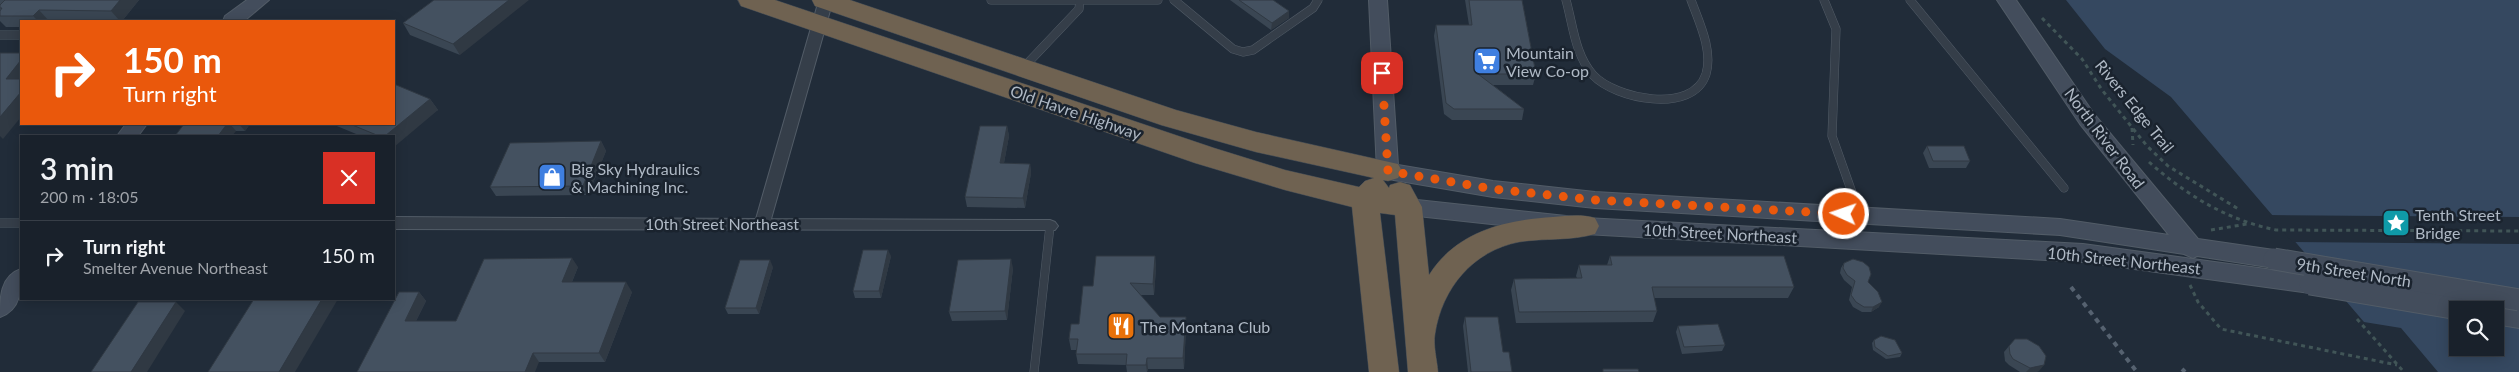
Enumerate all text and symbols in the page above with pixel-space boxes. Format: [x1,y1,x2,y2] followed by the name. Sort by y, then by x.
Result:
[123,38,222,80] text: 150 m
[40,40,105,105] icon: right
[1506,43,1589,80] place label: Mountain View Co-op
[1472,46,1502,76] supermarket icon: Mountain View Co-op
[1361,52,1403,94] pin
[2092,56,2178,156] street label: Rivers Edge Trail
[1368,59,1396,87] icon: arrive
[123,80,217,107] text: Turn right
[1008,81,1145,144] street label: Old Havre Highway
[2061,84,2149,192] street label: North River Road
[40,150,114,186] text: 3 min
[323,152,375,204] button: close
[571,159,700,196] place label: Big Sky Hydraulics & Machining Inc.
[537,162,567,192] shop icon: Big Sky Hydraulics & Machining Inc.
[40,187,139,206] text: 200 m · 18:05
[1817,187,1869,239] position arrow
[2415,205,2501,242] place label: Tenth Street Bridge
[2381,208,2411,238] place icon: Tenth Street Bridge
[645,214,799,233] street label: 10th Street Northeast
[1643,219,1798,247] street label: 10th Street Northeast
[83,235,165,258] text: Turn right
[40,242,68,270] icon: right
[2046,242,2202,278] street label: 10th Street Northeast
[321,244,375,267] text: 150 m
[2295,254,2413,290] street label: 9th Street North
[83,258,268,277] text: Smelter Avenue Northeast
[2449,301,2504,356] map controls
[2449,301,2504,356] button: search
[1106,311,1136,341] restaurant icon: The Montana Club
[1140,317,1270,336] place label: The Montana Club

